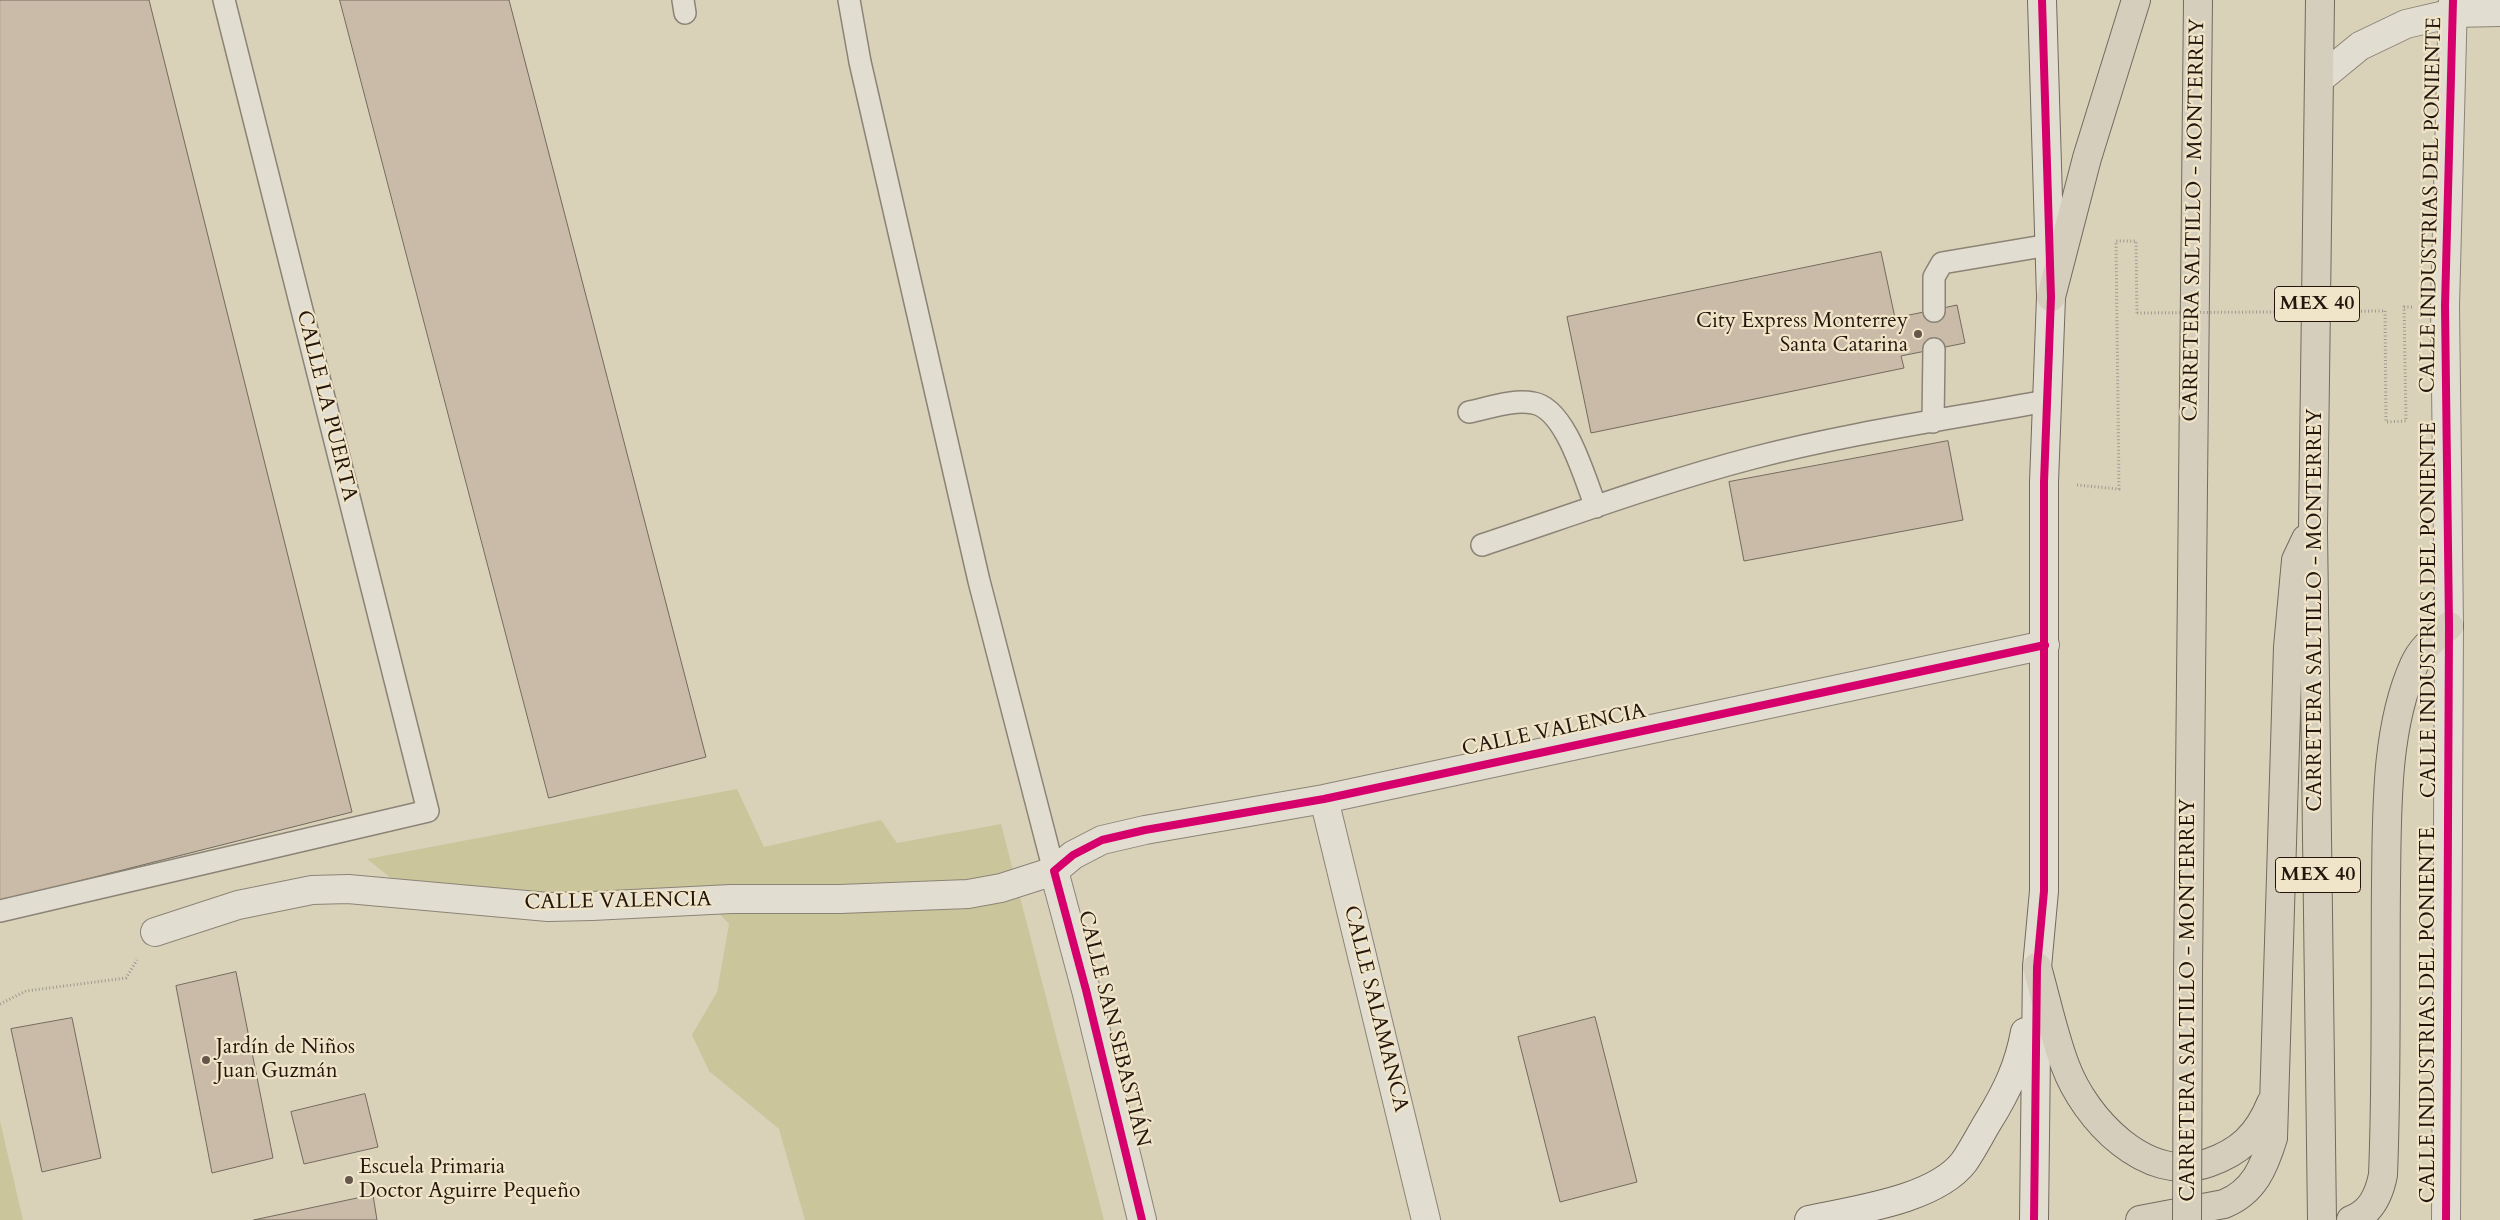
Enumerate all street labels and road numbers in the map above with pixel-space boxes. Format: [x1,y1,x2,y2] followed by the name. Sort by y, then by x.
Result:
[2416,17,2448,393] street label: CALLE INDUSTRIAS DEL PONIENTE
[2179,18,2211,422] street label: CARRETERA SALTILLO - MONTERREY
[2274,286,2360,322] road number: MEX 40
[290,308,362,504] street label: CALLE LA PUERTA
[2303,408,2329,812] street label: CARRETERA SALTILLO - MONTERREY
[2417,422,2443,798] street label: CALLE INDUSTRIAS DEL PONIENTE
[1460,699,1648,763] street label: CALLE VALENCIA
[2176,798,2202,1202] street label: CARRETERA SALTILLO - MONTERREY
[2416,827,2442,1203] street label: CALLE INDUSTRIAS DEL PONIENTE
[2276,858,2360,892] road number: MEX 40
[524,888,712,916] street label: CALLE VALENCIA
[1337,903,1413,1115] street label: CALLE SALAMANCA
[1071,908,1155,1150] street label: CALLE SAN SEBASTIÁN

